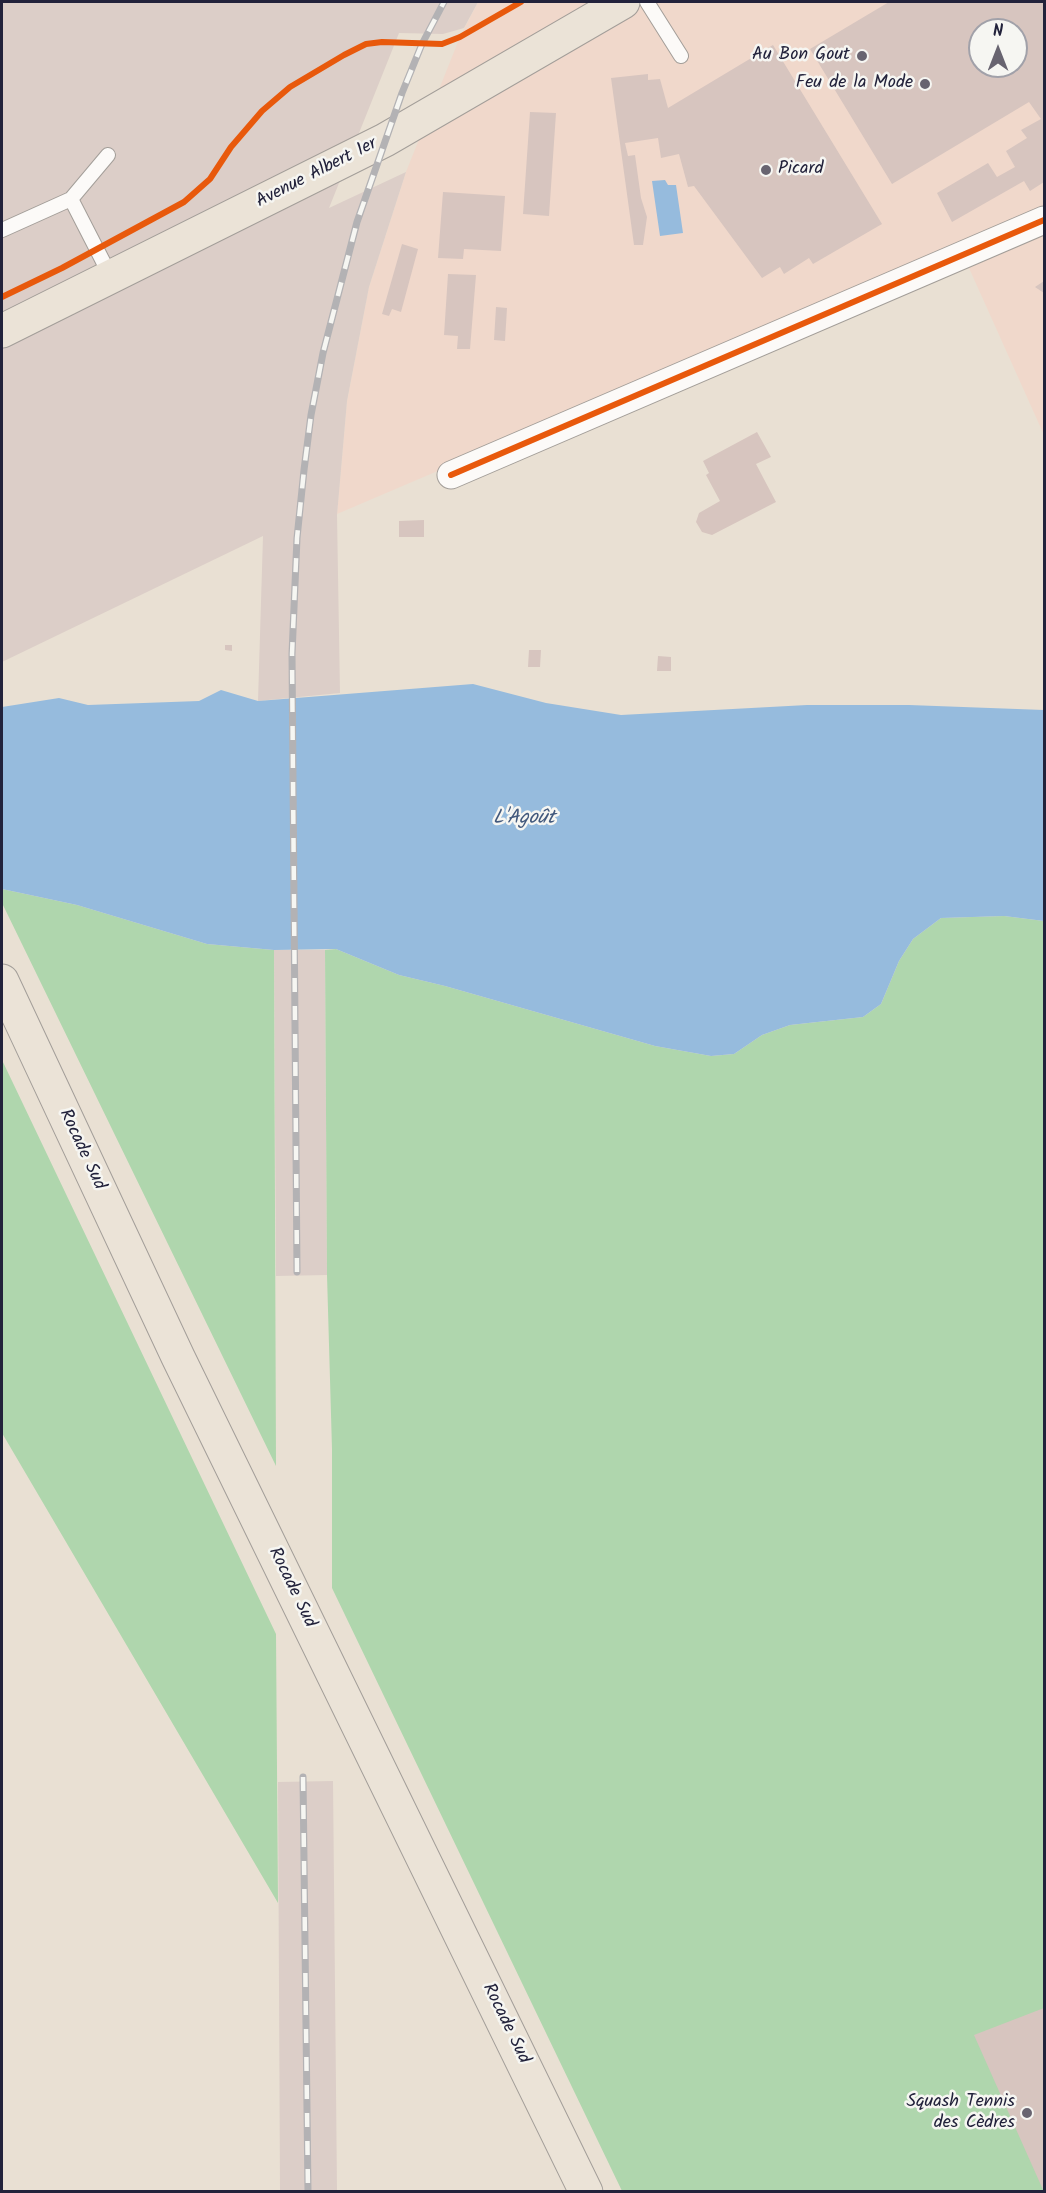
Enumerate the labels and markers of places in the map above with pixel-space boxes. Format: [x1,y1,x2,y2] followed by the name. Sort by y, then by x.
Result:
[752,45,850,67] place label: Au Bon Gout
[855,49,869,63] marker: Au Bon Gout
[796,73,913,95] place label: Feu de la Mode
[918,77,932,91] marker: Feu de la Mode
[778,159,823,181] place label: Picard
[759,163,773,177] marker: Picard
[906,2092,1015,2134] place label: Squash Tennis des Cèdres
[1020,2106,1034,2120] marker: Squash Tennis des Cèdres

